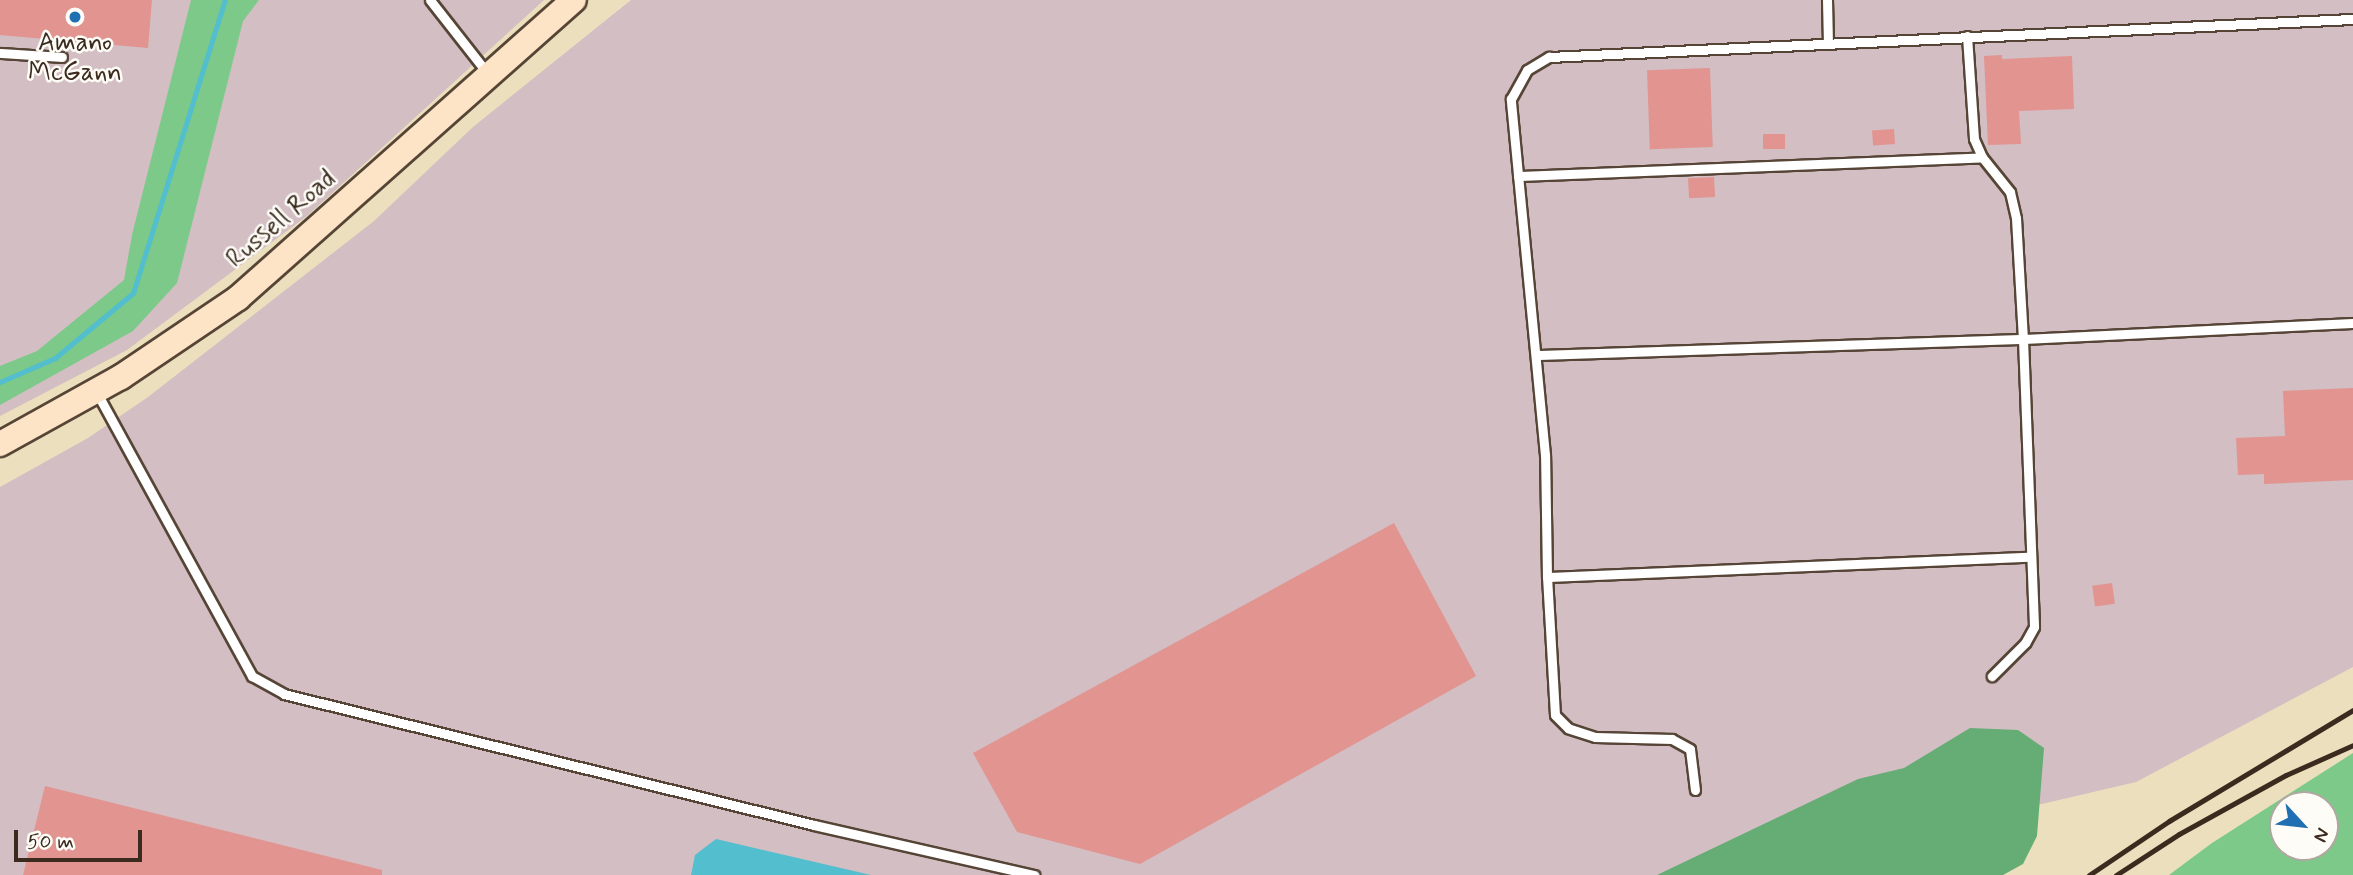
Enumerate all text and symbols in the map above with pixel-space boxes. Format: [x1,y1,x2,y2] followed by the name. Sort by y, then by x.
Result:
[67,9,83,25] marker: Amano McGann
[28,28,122,90] place label: Amano McGann
[222,165,342,275] street label: Russell Road
[2269,791,2339,861] north arrow
[18,816,145,860] scale bar
[2307,824,2335,846] text: N
[27,828,74,856] text: 50 m

